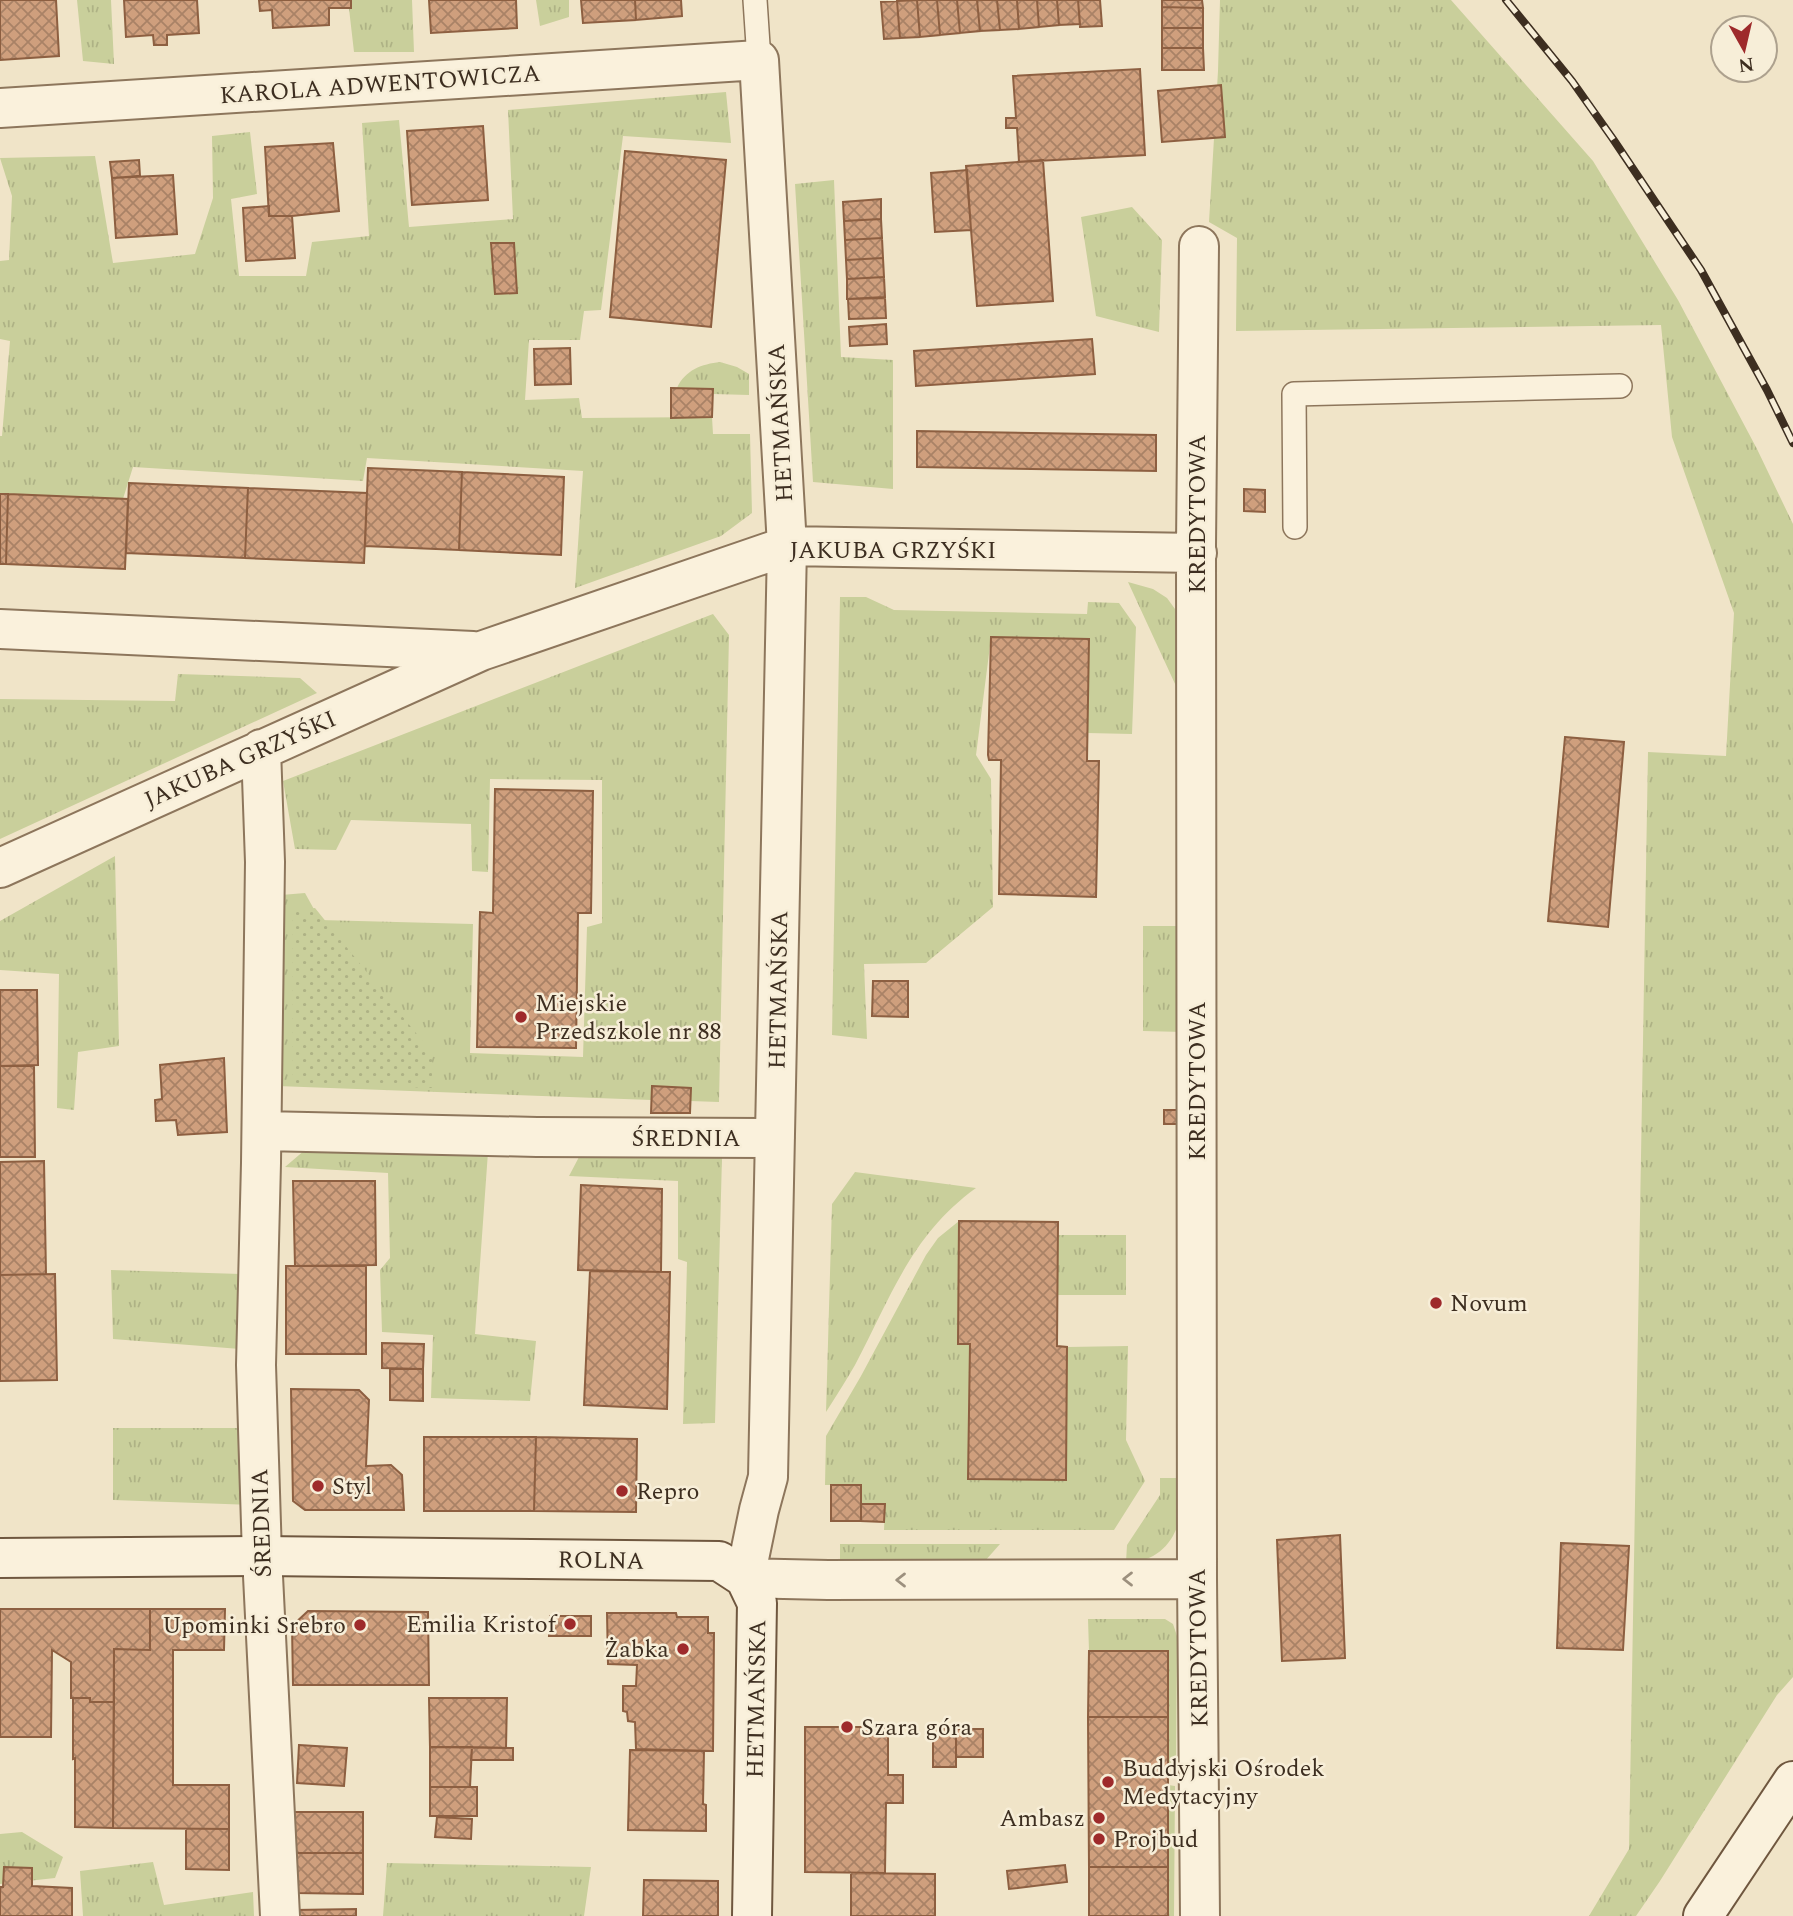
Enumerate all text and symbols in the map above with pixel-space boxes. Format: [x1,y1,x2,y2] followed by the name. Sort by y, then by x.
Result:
[1709,14,1779,84] north arrow
[1736,49,1756,80] text: N
[218,56,542,114] street label: KAROLA ADWENTOWICZA
[759,343,803,503] street label: HETMAŃSKA
[1180,434,1216,594] street label: KREDYTOWA
[790,533,996,569] street label: JAKUBA GRZYŚKI
[139,701,342,818] street label: JAKUBA GRZYŚKI
[760,910,798,1070] street label: HETMAŃSKA
[535,986,721,1050] place label: Miejskie Przedszkole nr 88
[1180,1001,1216,1161] street label: KREDYTOWA
[513,1009,529,1025] marker: Miejskie Przedszkole nr 88
[631,1121,741,1157] street label: ŚREDNIA
[1450,1286,1528,1322] place label: Novum
[1428,1295,1444,1311] marker: Novum
[242,1468,282,1578] street label: ŚREDNIA
[332,1469,372,1505] place label: Styl
[636,1474,700,1510] place label: Repro
[310,1478,326,1494] marker: Styl
[614,1483,630,1499] marker: Repro
[557,1542,645,1580] street label: ROLNA
[1180,1568,1218,1728] street label: KREDYTOWA
[1123,1571,1133,1587] one-way arrow
[895,1572,906,1588] one-way arrow
[406,1607,558,1643] place label: Emilia Kristof
[162,1608,346,1644] place label: Upominki Srebro
[562,1616,578,1632] marker: Emilia Kristof
[352,1617,368,1633] marker: Upominki Srebro
[738,1619,776,1779] street label: HETMAŃSKA
[604,1632,669,1668] place label: Żabka
[675,1641,691,1657] marker: Żabka
[861,1710,972,1746] place label: Szara góra
[839,1719,855,1735] marker: Szara góra
[1122,1751,1325,1815] place label: Buddyjski Ośrodek Medytacyjny
[1100,1774,1116,1790] marker: Buddyjski Ośrodek Medytacyjny
[1000,1801,1085,1837] place label: Ambasz
[1091,1810,1107,1826] marker: Ambasz
[1113,1822,1198,1858] place label: Projbud
[1091,1831,1107,1847] marker: Projbud

